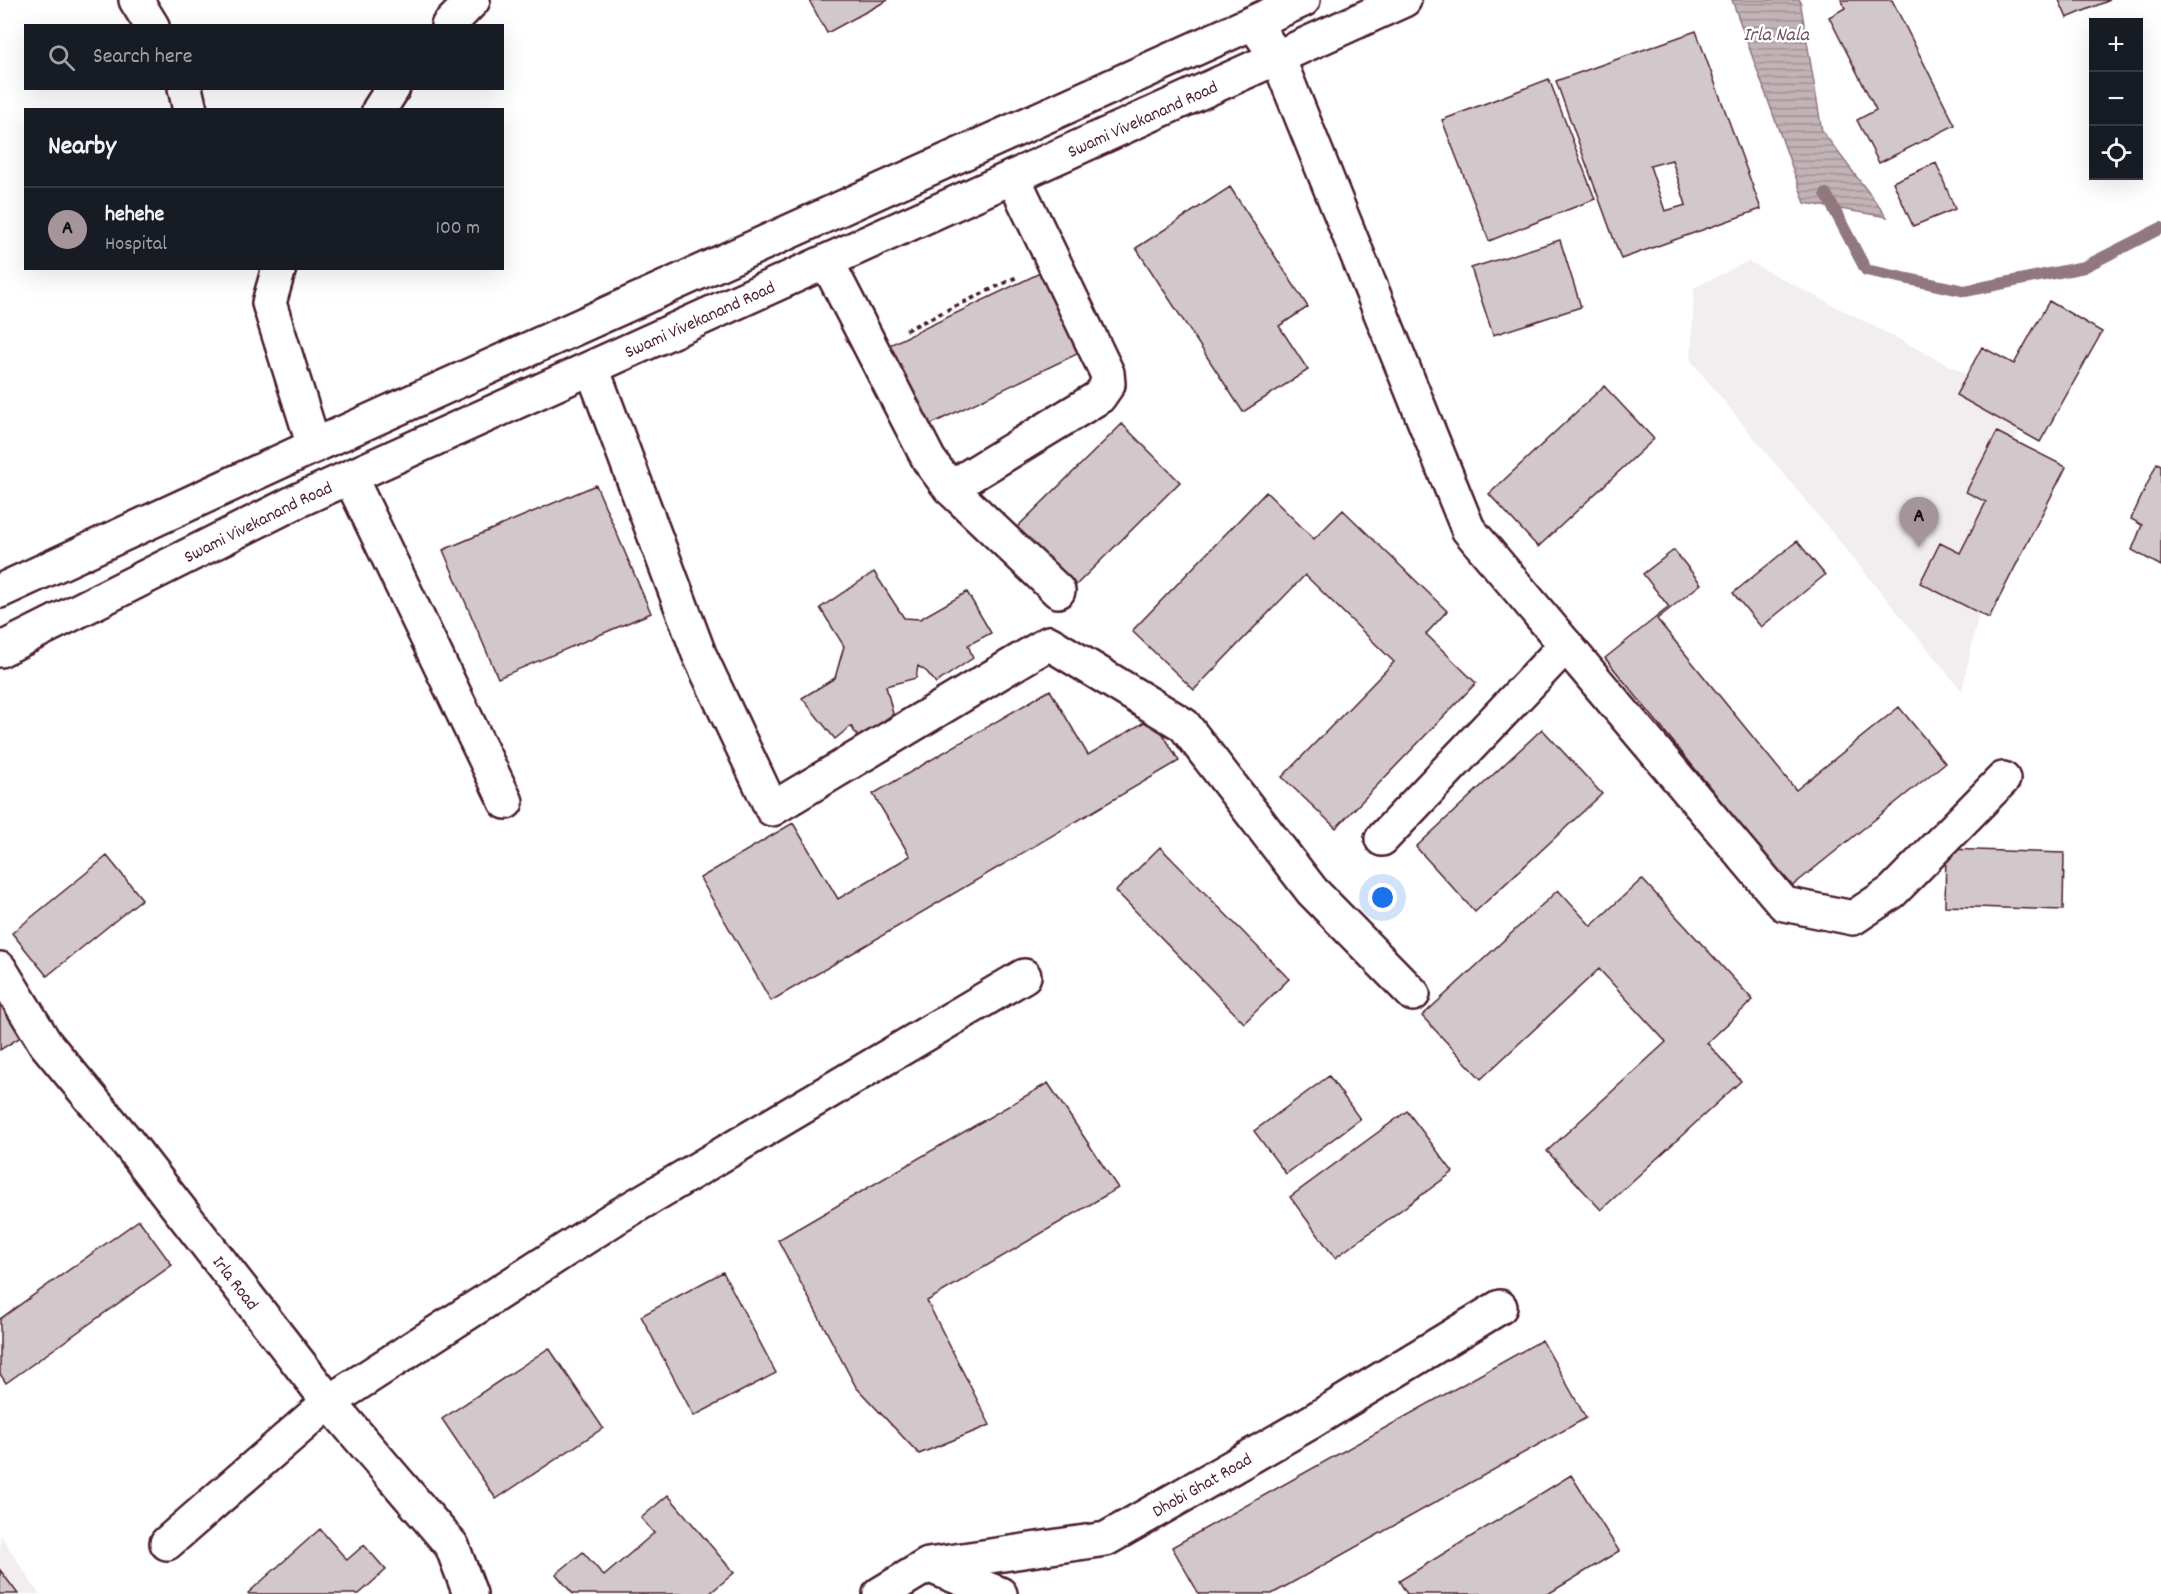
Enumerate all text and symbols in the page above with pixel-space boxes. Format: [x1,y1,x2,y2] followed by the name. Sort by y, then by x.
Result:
[2089,18,2143,180] map controls
[2089,18,2143,72] button: +
[1743,22,1810,50] water label: Irla Nala
[24,24,504,90] search box
[45,41,78,74] icon: search
[93,42,192,73] text: Search here
[2089,72,2143,126] button: −
[1064,76,1222,166] street label: Swami Vivekanand Road
[2089,126,2143,180] button: locate
[48,129,116,166] text: Nearby
[105,200,164,231] text: hehehe
[62,215,73,243] text: A
[436,215,480,243] text: 100 m
[105,231,167,259] text: Hospital
[621,276,780,366] street label: Swami Vivekanand Road
[180,477,337,571] street label: Swami Vivekanand Road
[1900,498,1938,547] pin: A
[1368,883,1397,912] your location
[205,1251,263,1316] street label: Irla Road
[1148,1448,1257,1525] street label: Dhobi Ghat Road

